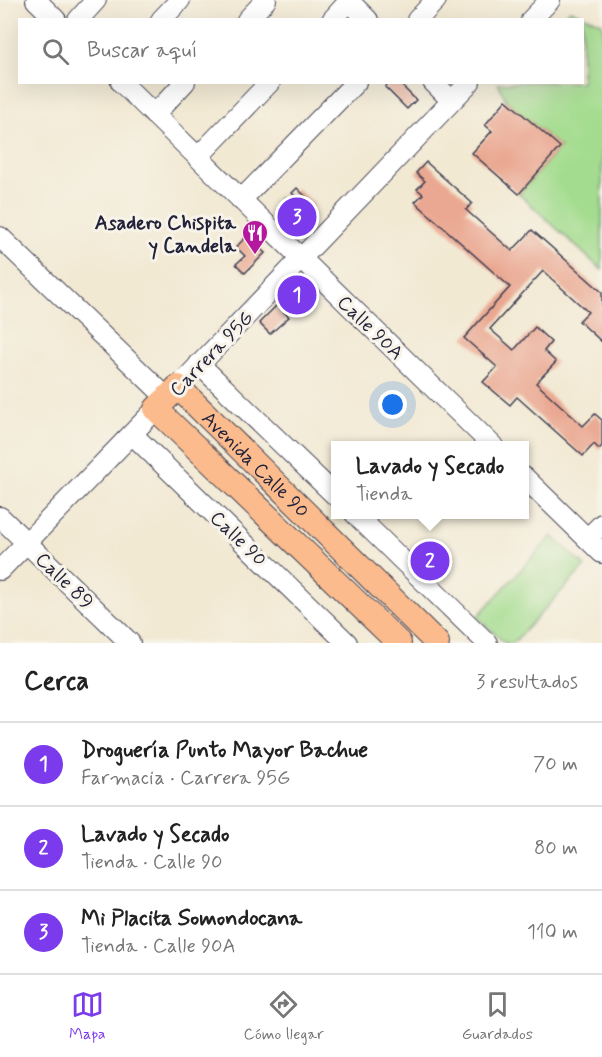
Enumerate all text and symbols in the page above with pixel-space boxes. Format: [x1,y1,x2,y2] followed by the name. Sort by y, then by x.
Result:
[18,18,584,84] search box
[39,35,72,68] icon: search
[87,37,198,65] text: Buscar aquí
[278,194,316,240] pin: 3
[95,210,237,260] place label: Asadero Chispita y Candela
[240,218,270,256] restaurant icon: Asadero Chispita y Candela
[278,272,316,318] pin: 1
[331,290,409,367] street label: Calle 90A
[164,305,260,403] street label: Carrera 95G
[378,390,407,419] your location
[195,406,315,524] street label: Avenida Calle 90
[331,441,529,519] popup
[356,453,504,481] text: Lavado y Secado
[356,481,412,508] text: Tienda
[204,505,272,573] street label: Calle 90
[410,538,450,584] pin: 2
[29,546,99,616] street label: Calle 89
[24,665,89,699] text: Cerca
[476,669,578,696] text: 3 resultados
[81,737,368,765] text: Droguería Punto Mayor Bachue
[39,751,48,778] text: 1
[533,751,578,778] text: 70 m
[81,765,290,792] text: Farmacia · Carrera 95G
[81,821,230,849] text: Lavado y Secado
[39,835,48,862] text: 2
[534,835,578,862] text: 80 m
[81,849,223,876] text: Tienda · Calle 90
[81,905,302,933] text: Mi Placita Somondocana
[39,919,48,946] text: 3
[527,919,578,946] text: 110 m
[81,933,236,960] text: Tienda · Calle 90A
[69,988,106,1045] tab: Mapa
[244,988,324,1045] tab: Cómo llegar
[462,988,533,1045] tab: Guardados

